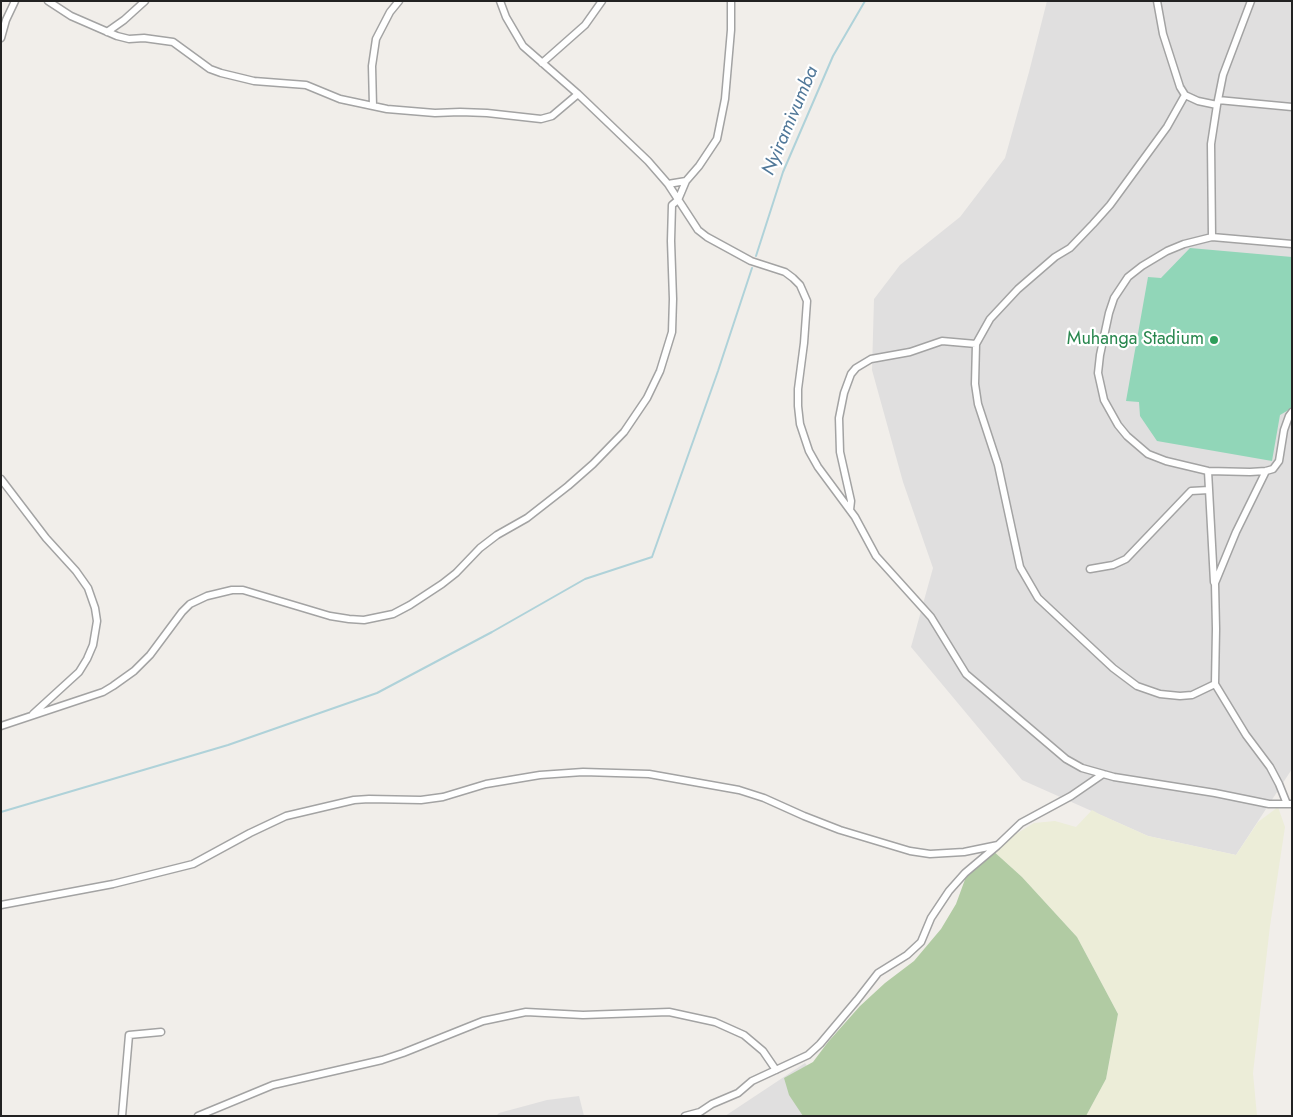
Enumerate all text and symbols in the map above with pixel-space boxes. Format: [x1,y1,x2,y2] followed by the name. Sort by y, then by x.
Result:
[758,63,824,179] water label: Nyiramivumba
[1067,329,1204,351] place label: Muhanga Stadium
[1208,334,1220,346] marker: Muhanga Stadium

